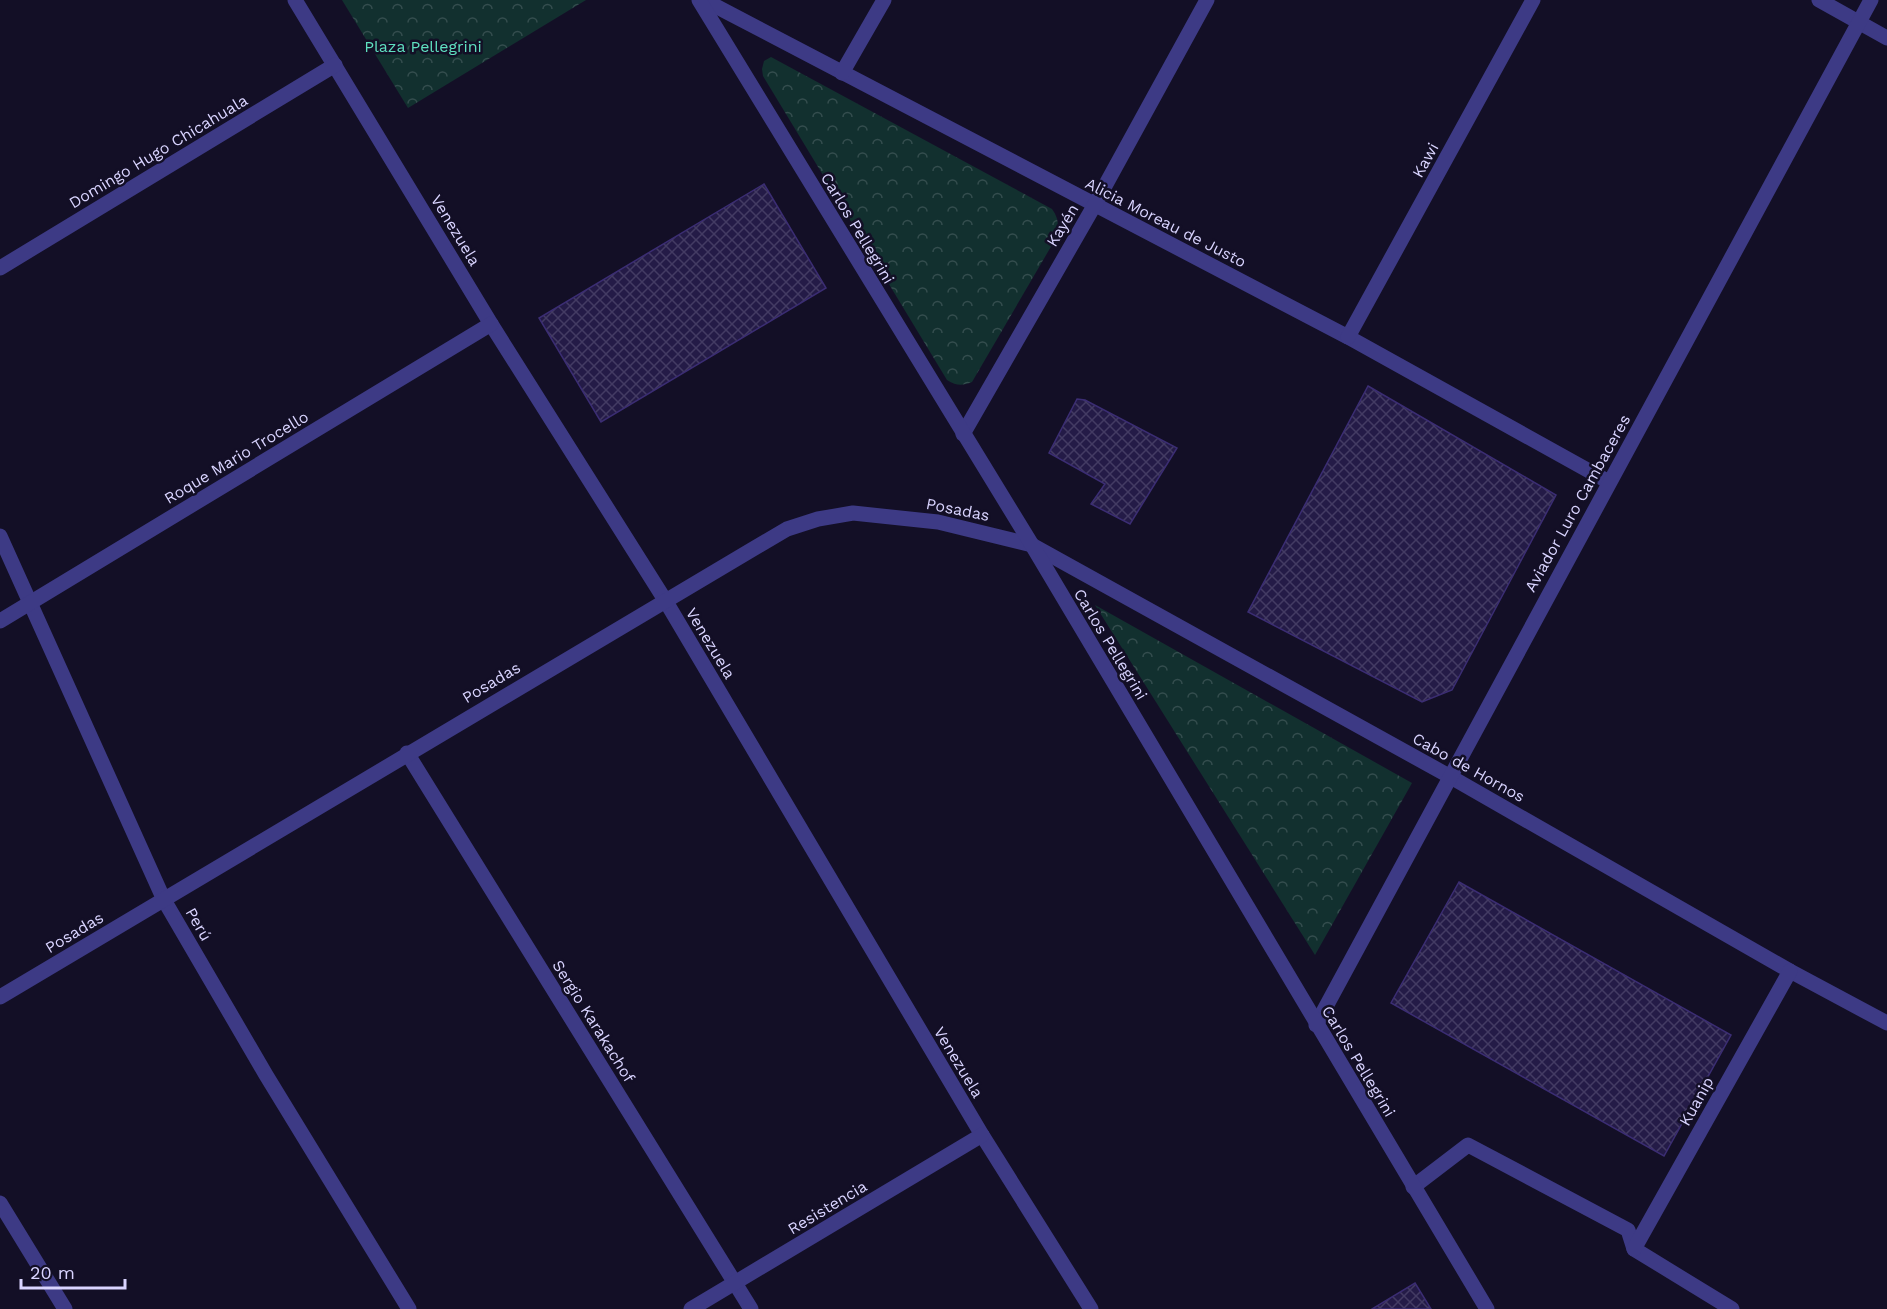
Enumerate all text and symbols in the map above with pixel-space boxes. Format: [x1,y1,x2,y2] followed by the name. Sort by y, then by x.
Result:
[364,37,482,56] park label: Plaza Pellegrini
[65,90,251,212] street label: Domingo Hugo Chicahuala
[1408,140,1443,181] street label: Kawi
[817,169,898,287] street label: Carlos Pellegrini
[1082,174,1249,271] street label: Alicia Moreau de Justo
[427,191,484,269] street label: Venezuela
[1042,201,1082,250] street label: Kayén
[161,407,312,508] street label: Roque Mario Trocello
[1521,411,1634,595] street label: Aviador Luro Cambaceres
[925,494,991,525] street label: Posadas
[1070,585,1151,703] street label: Carlos Pellegrini
[682,604,739,682] street label: Venezuela
[459,658,524,707] street label: Posadas
[1409,729,1528,806] street label: Cabo de Hornos
[182,904,216,944] street label: Perú
[42,908,107,957] street label: Posadas
[548,957,639,1087] street label: Sergio Karakachof
[1318,1002,1399,1120] street label: Carlos Pellegrini
[930,1023,987,1101] street label: Venezuela
[1675,1073,1718,1129] street label: Kuanip
[784,1176,870,1238] street label: Resistencia
[21,1252,124,1290] scale bar
[30,1262,75,1283] text: 20 m

